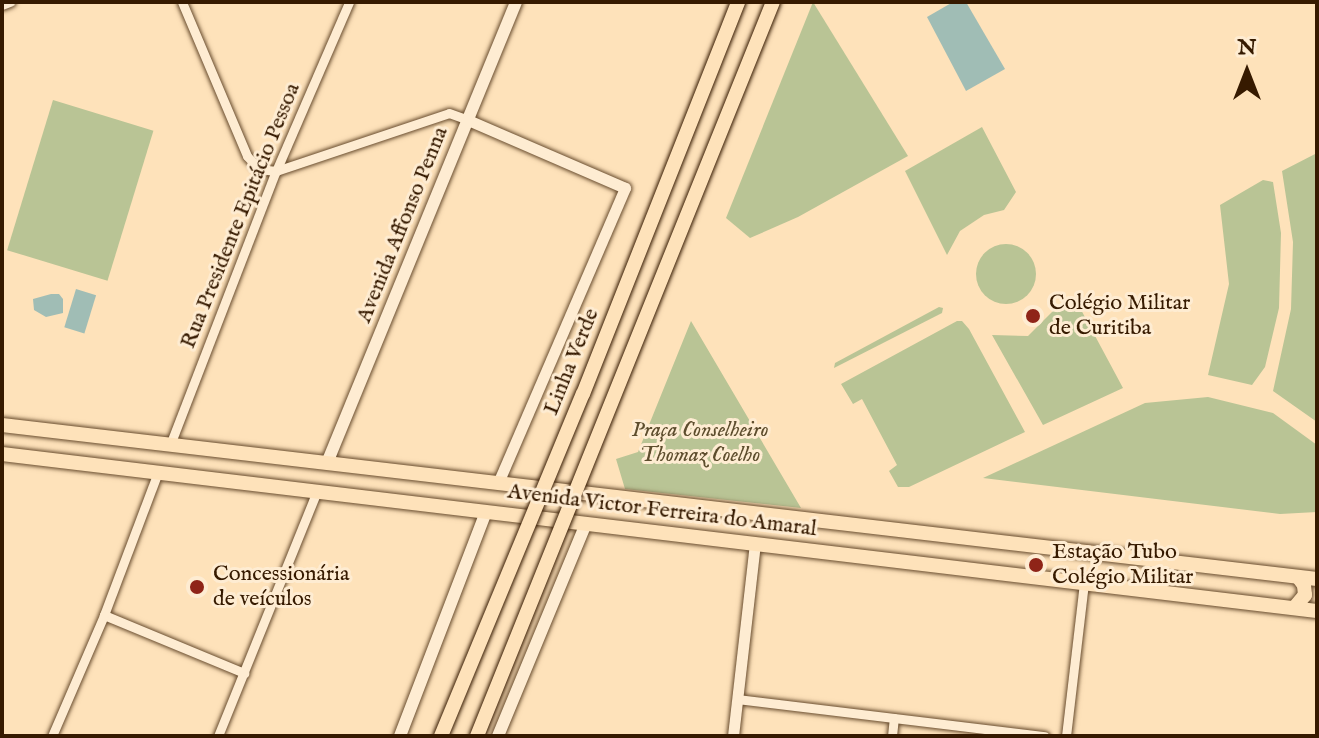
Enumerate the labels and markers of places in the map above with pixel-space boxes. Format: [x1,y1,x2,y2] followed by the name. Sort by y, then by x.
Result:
[1049,290,1190,342] place label: Colégio Militar de Curitiba
[1024,307,1042,325] marker: Colégio Militar de Curitiba
[1052,539,1193,590] place label: Estação Tubo Colégio Militar
[1027,556,1045,574] marker: Estação Tubo Colégio Militar
[213,561,349,612] place label: Concessionária de veículos
[188,578,206,596] marker: Concessionária de veículos

